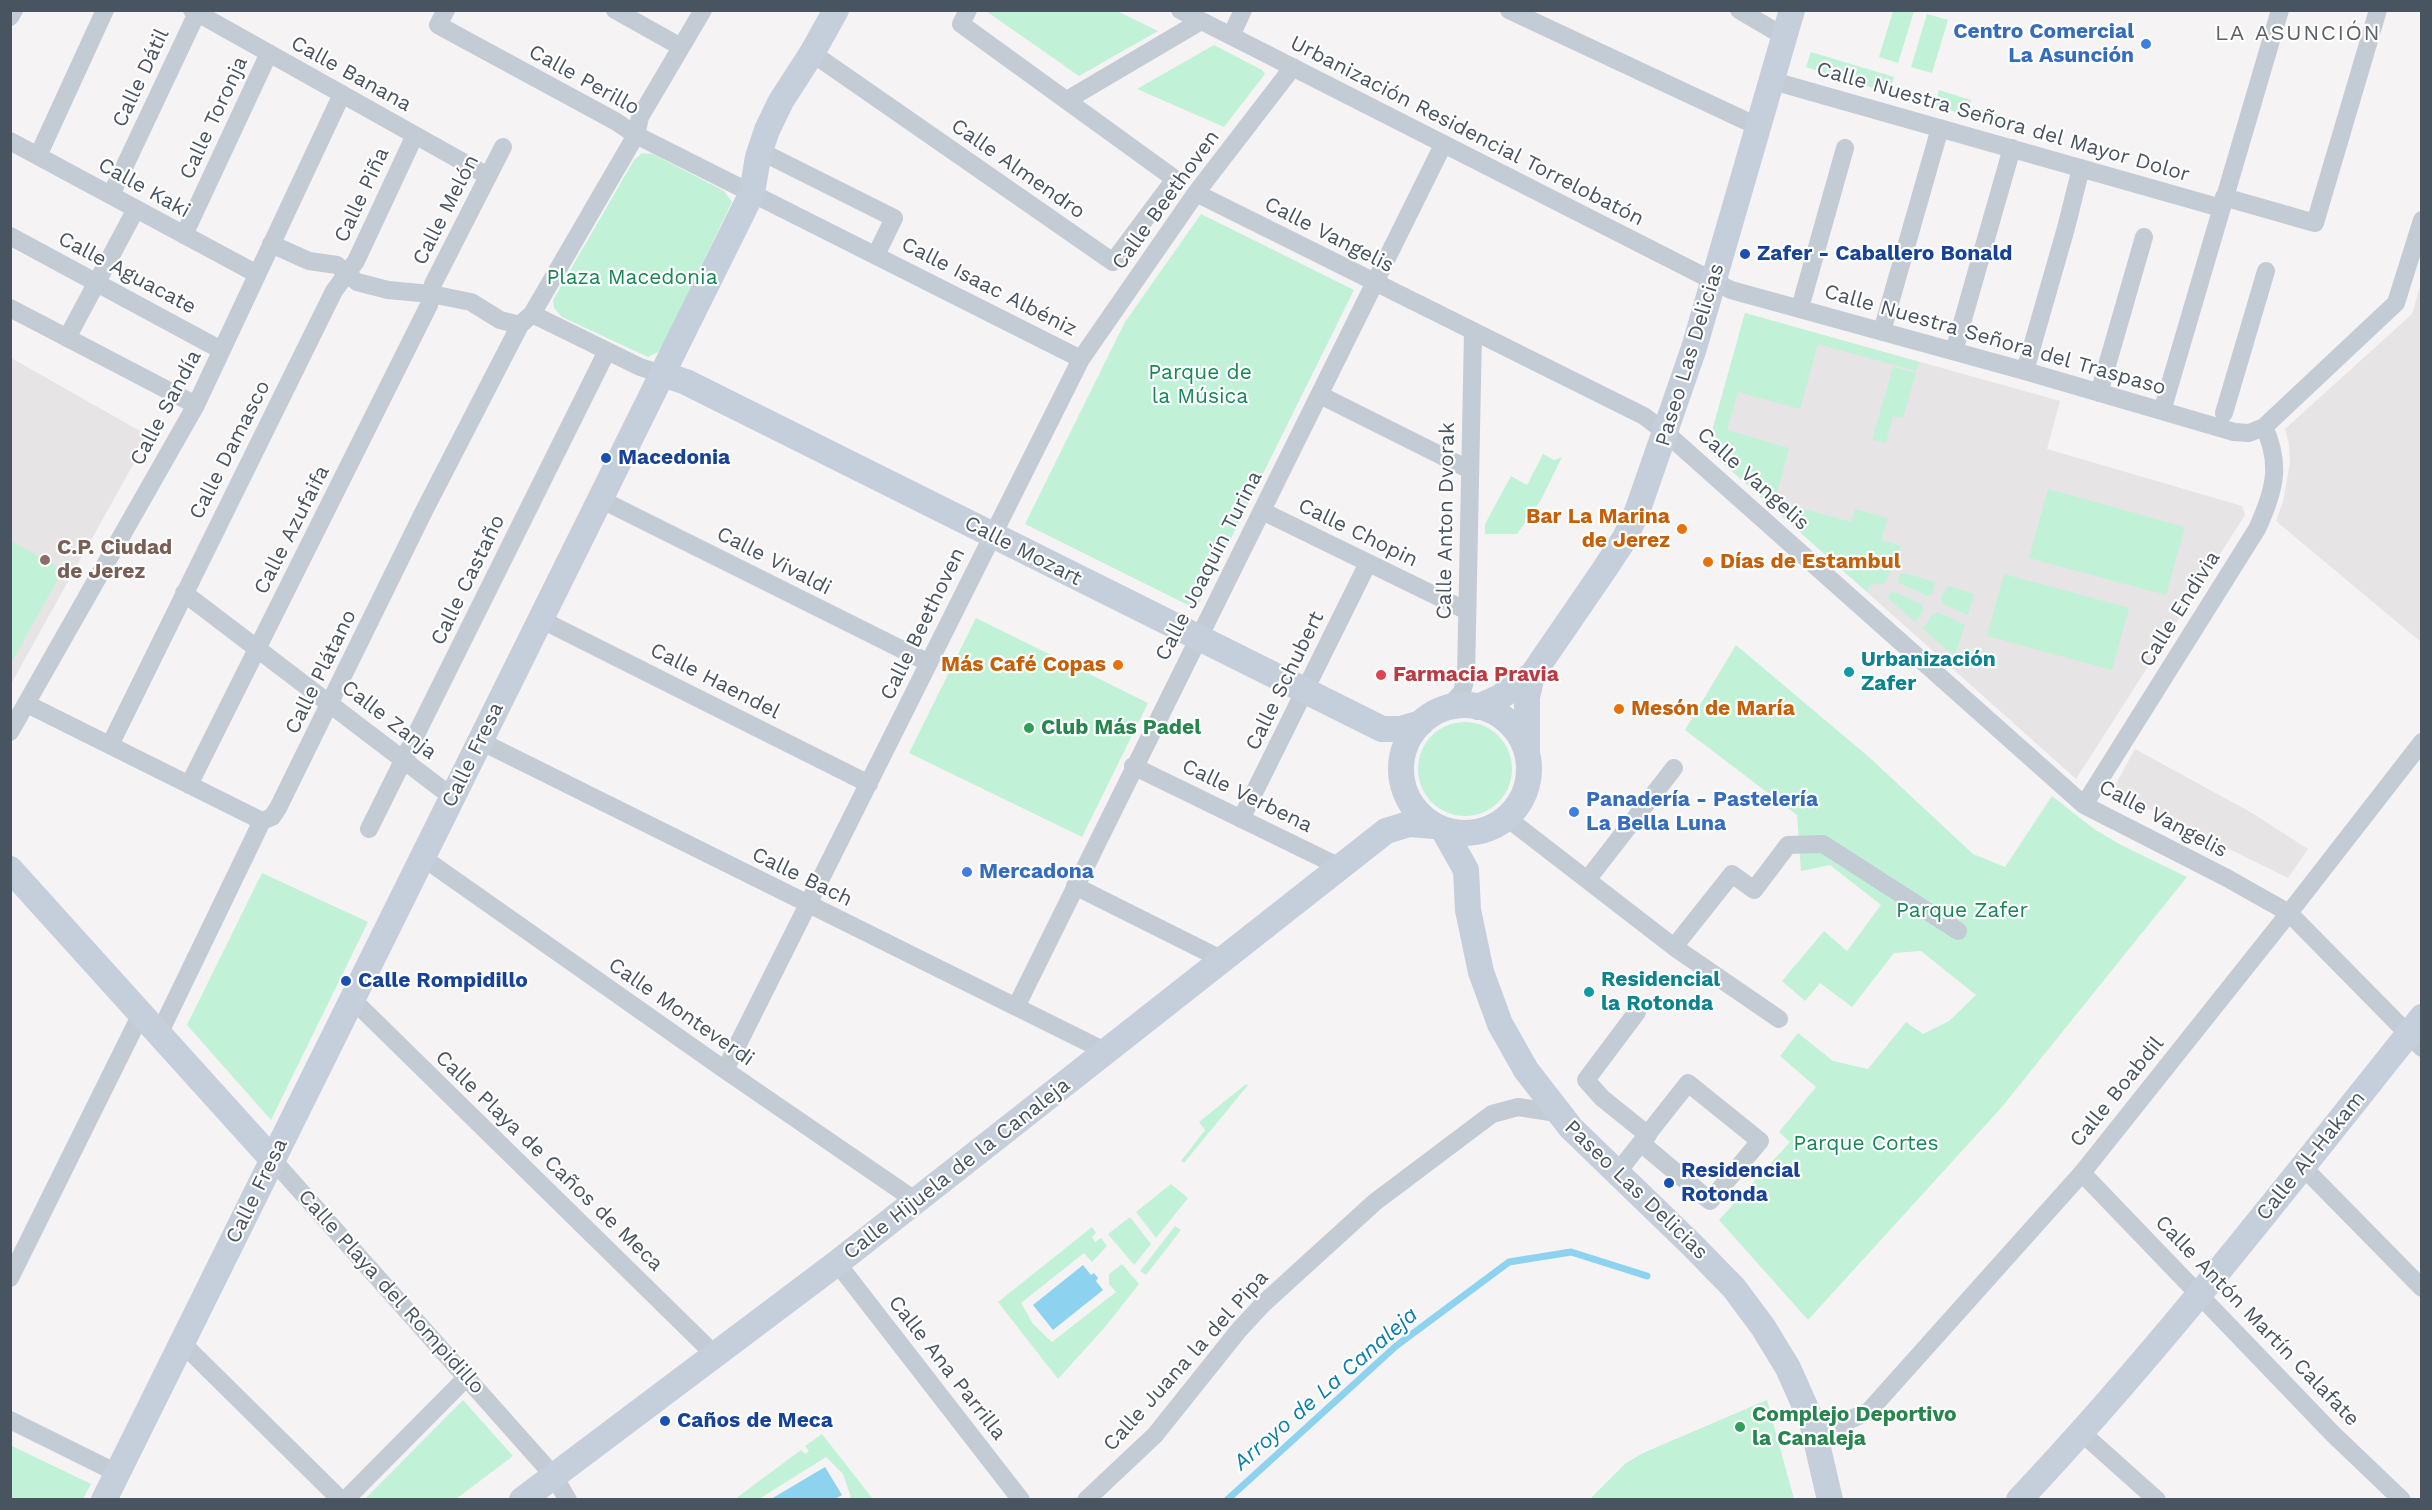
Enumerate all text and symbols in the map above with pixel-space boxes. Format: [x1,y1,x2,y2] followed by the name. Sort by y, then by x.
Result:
[1953,19,2134,69] place label: Centro Comercial La Asunción
[2215,21,2381,47] district label: LA ASUNCIÓN
[107,25,175,131] street label: Calle Dátil
[1286,30,1648,232] street label: Urbanización Residencial Torrelobatón
[286,31,416,117] street label: Calle Banana
[2139,37,2153,51] marker: Centro Comercial La Asunción
[524,39,644,121] street label: Calle Perillo
[175,53,253,183] street label: Calle Toronja
[1814,57,2192,187] street label: Calle Nuestra Señora del Mayor Dolor
[946,113,1090,225] street label: Calle Almendro
[1107,125,1225,275] street label: Calle Beethoven
[329,144,395,246] street label: Calle Piña
[407,151,485,269] street label: Calle Melón
[94,152,194,224] street label: Calle Kaki
[1260,192,1398,278] street label: Calle Vangelis
[54,226,200,320] street label: Calle Aguacate
[897,232,1081,342] street label: Calle Isaac Albéniz
[1757,241,2013,267] place label: Zafer - Caballero Bonald
[1738,247,1752,261] marker: Zafer - Caballero Bonald
[1650,261,1730,449] street label: Paseo Las Delicias
[546,265,718,291] park label: Plaza Macedonia
[1821,279,2169,401] street label: Calle Nuestra Señora del Traspaso
[125,346,207,470] street label: Calle Sandía
[1148,360,1252,410] park label: Parque de la Música
[184,376,276,524] street label: Calle Damasco
[1432,422,1460,620] street label: Calle Anton Dvorak
[1692,422,1814,536] street label: Calle Vangelis
[618,445,730,471] place label: Macedonia
[599,451,613,465] marker: Macedonia
[249,461,335,599] street label: Calle Azufaifa
[1150,467,1268,665] street label: Calle Joaquín Turina
[1294,493,1422,573] street label: Calle Chopin
[1526,504,1670,554] place label: Bar La Marina de Jerez
[426,511,510,649] street label: Calle Castaño
[960,511,1086,591] street label: Calle Mozart
[712,521,836,601] street label: Calle Vivaldi
[1675,522,1689,536] marker: Bar La Marina de Jerez
[57,535,172,585] place label: C.P. Ciudad de Jerez
[875,544,971,704] street label: Calle Beethoven
[2134,546,2226,672] street label: Calle Endivia
[1720,549,1901,575] place label: Días de Estambul
[38,553,52,567] marker: C.P. Ciudad de Jerez
[1701,555,1715,569] marker: Días de Estambul
[280,606,362,738] street label: Calle Plátano
[1240,607,1330,755] street label: Calle Schubert
[646,637,784,725] street label: Calle Haendel
[1861,647,1996,697] place label: Urbanización Zafer
[941,652,1106,678] place label: Más Café Copas
[1111,658,1125,672] marker: Más Café Copas
[1393,662,1559,688] place label: Farmacia Pravia
[1842,665,1856,679] marker: Urbanización Zafer
[1374,668,1388,682] marker: Farmacia Pravia
[336,675,442,765] street label: Calle Zanja
[1631,696,1795,722] place label: Mesón de María
[437,698,509,812] street label: Calle Fresa
[1612,702,1626,716] marker: Mesón de María
[1041,715,1201,741] place label: Club Más Padel
[1022,721,1036,735] marker: Club Más Padel
[1178,754,1316,838] street label: Calle Verbena
[2094,775,2232,863] street label: Calle Vangelis
[1586,787,1818,837] place label: Panadería - Pastelería La Bella Luna
[1567,805,1581,819] marker: Panadería - Pastelería La Bella Luna
[748,842,856,912] street label: Calle Bach
[979,859,1094,885] place label: Mercadona
[960,865,974,879] marker: Mercadona
[1896,898,2028,924] park label: Parque Zafer
[603,952,759,1072] street label: Calle Monteverdi
[1601,967,1720,1017] place label: Residencial la Rotonda
[358,968,528,994] place label: Calle Rompidillo
[339,974,353,988] marker: Calle Rompidillo
[1582,985,1596,999] marker: Residencial la Rotonda
[2065,1032,2169,1152] street label: Calle Boabdil
[430,1045,668,1277] street label: Calle Playa de Caños de Meca
[839,1073,1075,1265] street label: Calle Hijuela de la Canaleja
[2251,1086,2371,1226] street label: Calle Al-Hakam
[1559,1115,1713,1265] street label: Paseo Las Delicias
[1793,1131,1939,1157] park label: Parque Cortes
[221,1134,293,1248] street label: Calle Fresa
[1681,1158,1800,1208] place label: Residencial Rotonda
[1662,1176,1676,1190] marker: Residencial Rotonda
[292,1185,490,1399] street label: Calle Playa del Rompidillo
[2150,1210,2364,1432] street label: Calle Antón Martín Calafate
[1098,1265,1274,1457] street label: Calle Juana la del Pipa
[883,1291,1011,1445] street label: Calle Ana Parrilla
[1228,1302,1424,1476] water label: Arroyo de La Canaleja
[1752,1402,1957,1452] place label: Complejo Deportivo la Canaleja
[677,1408,833,1434] place label: Caños de Meca
[658,1414,672,1428] marker: Caños de Meca
[1733,1420,1747,1434] marker: Complejo Deportivo la Canaleja

